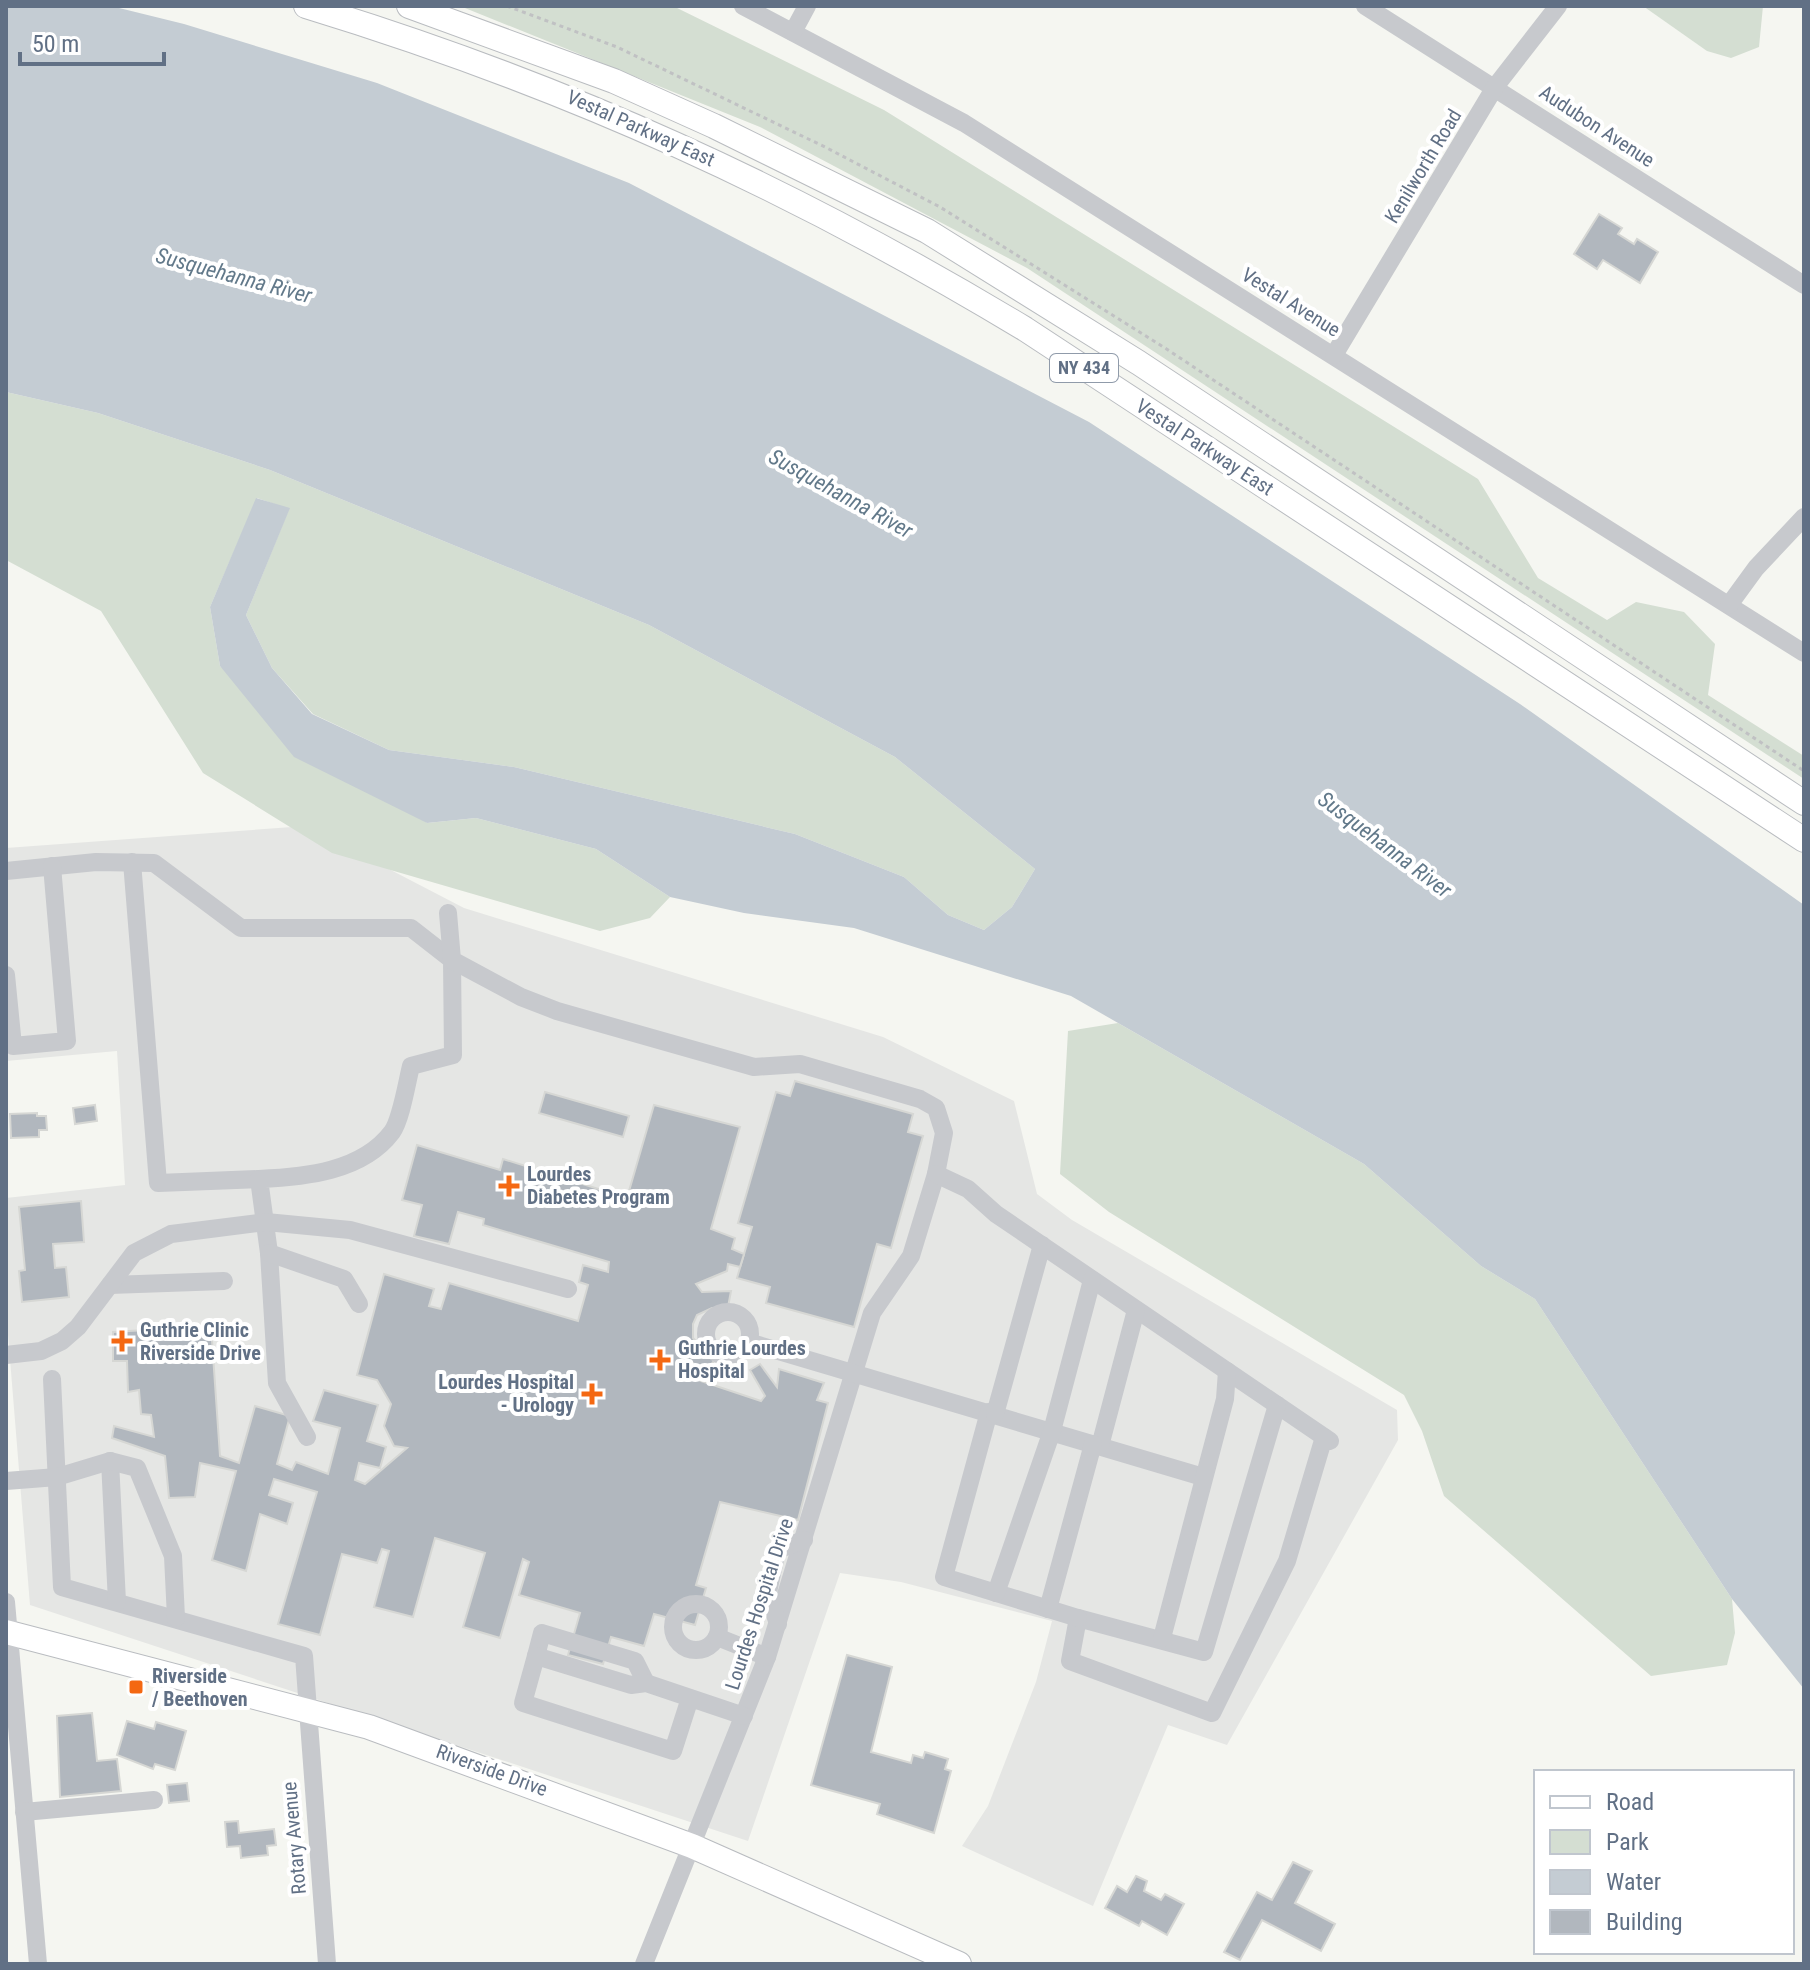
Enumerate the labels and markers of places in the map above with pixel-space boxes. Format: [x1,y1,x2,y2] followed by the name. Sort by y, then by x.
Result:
[527,1162,670,1209] place label: Lourdes Diabetes Program
[498,1175,520,1197] marker: Lourdes Diabetes Program
[140,1318,261,1365] place label: Guthrie Clinic Riverside Drive
[111,1330,133,1352] marker: Guthrie Clinic Riverside Drive
[678,1336,806,1383] place label: Guthrie Lourdes Hospital
[649,1349,671,1371] marker: Guthrie Lourdes Hospital
[438,1370,574,1417] place label: Lourdes Hospital - Urology
[581,1383,603,1405] marker: Lourdes Hospital - Urology
[151,1664,248,1711] place label: Riverside / Beethoven
[127,1678,145,1696] marker: Riverside / Beethoven

